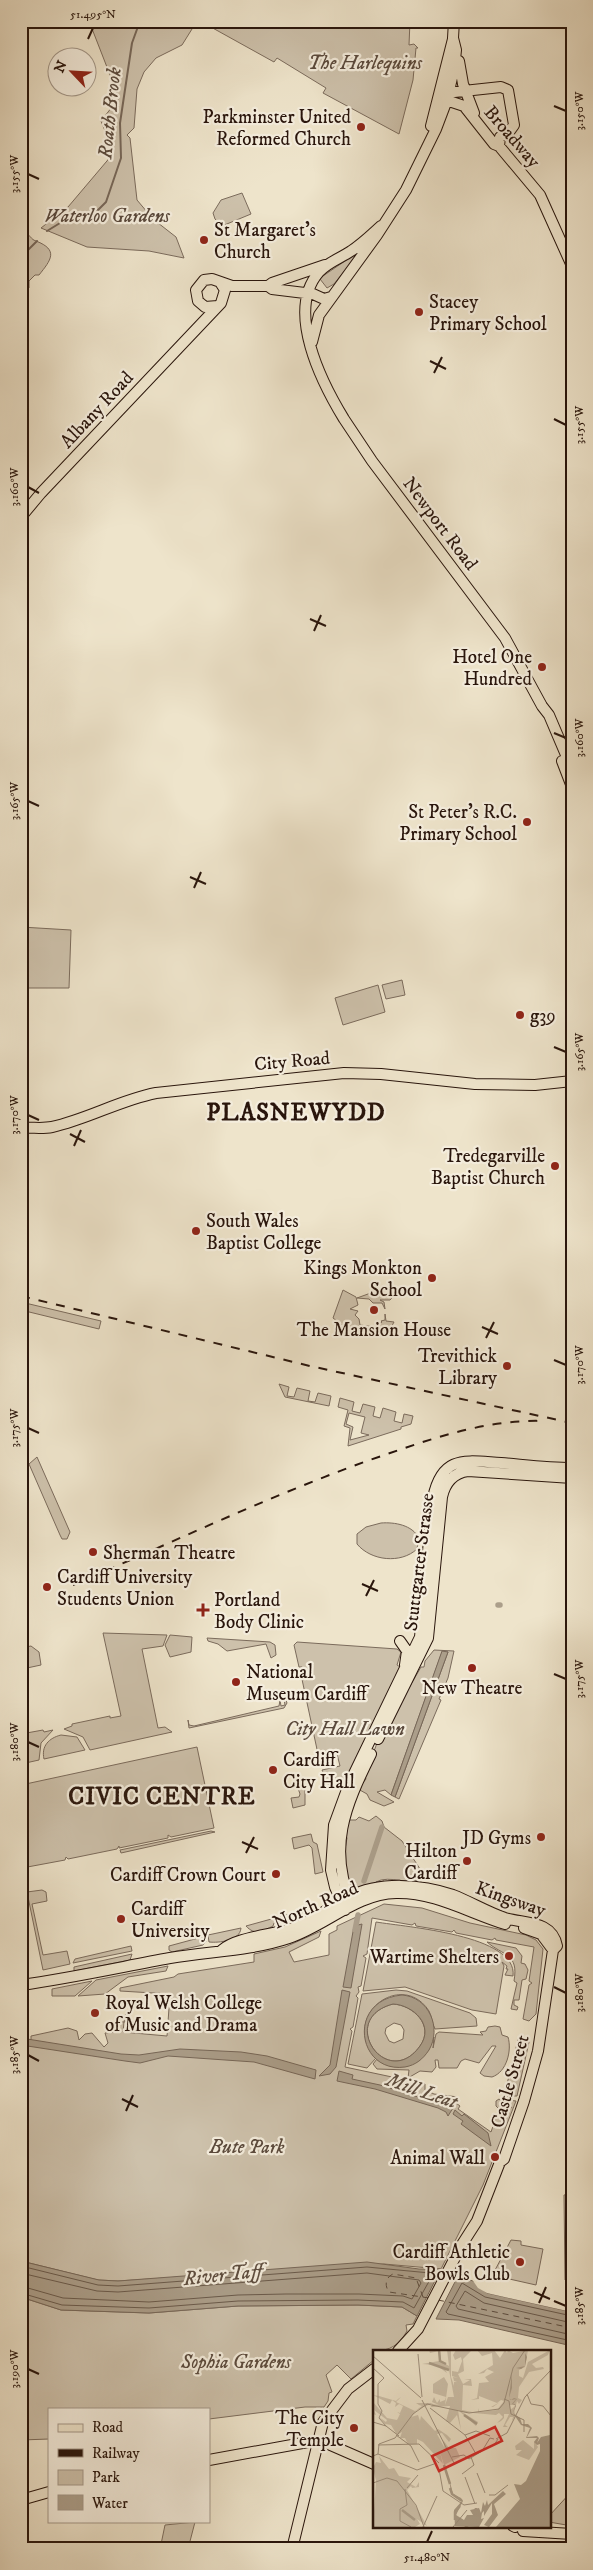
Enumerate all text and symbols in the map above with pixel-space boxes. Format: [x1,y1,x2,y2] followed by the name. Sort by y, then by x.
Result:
[70,7,116,22] text: 51.495°N
[48,48,98,98] north arrow
[308,52,423,76] park label: The Harlequins
[51,57,72,76] text: N
[93,66,128,161] water label: Roath Brook
[572,91,587,130] text: 3.150°W
[479,101,546,174] street label: Broadway
[203,106,352,151] place label: Parkminster United Reformed Church
[355,121,367,133] marker: Parkminster United Reformed Church
[7,154,22,193] text: 3.155°W
[44,205,171,228] park label: Waterloo Gardens
[214,219,316,264] place label: St Margaret's Church
[198,234,210,246] marker: St Margaret's Church
[429,291,547,336] place label: Stacey Primary School
[413,306,425,318] marker: Stacey Primary School
[56,366,139,453] street label: Albany Road
[572,405,587,444] text: 3.155°W
[7,466,22,507] text: 3.160°W
[397,473,483,575] street label: Newport Road
[452,646,533,691] place label: Hotel One Hundred
[536,661,548,673] marker: Hotel One Hundred
[572,717,587,758] text: 3.160°W
[7,781,22,820] text: 3.165°W
[399,801,517,846] place label: St Peter's R.C. Primary School
[521,816,533,828] marker: St Peter's R.C. Primary School
[530,1005,556,1028] place label: g39
[514,1009,526,1021] marker: g39
[572,1032,587,1071] text: 3.165°W
[253,1047,331,1076] street label: City Road
[7,1094,22,1135] text: 3.170°W
[206,1098,386,1128] district label: PLASNEWYDD
[431,1145,545,1190] place label: Tredegarville Baptist Church
[549,1160,561,1172] marker: Tredegarville Baptist Church
[206,1210,321,1255] place label: South Wales Baptist College
[190,1225,202,1237] marker: South Wales Baptist College
[303,1257,422,1302] place label: Kings Monkton School
[426,1272,438,1284] marker: Kings Monkton School
[368,1304,380,1316] marker: The Mansion House
[297,1319,451,1342] place label: The Mansion House
[572,1344,587,1385] text: 3.170°W
[418,1345,498,1390] place label: Trevithick Library
[501,1360,513,1372] marker: Trevithick Library
[7,1408,22,1447] text: 3.175°W
[400,1492,439,1632] street label: Stuttgarter Strasse
[103,1542,236,1565] place label: Sherman Theatre
[87,1546,99,1558] marker: Sherman Theatre
[57,1566,193,1611] place label: Cardiff University Students Union
[41,1581,53,1593] marker: Cardiff University Students Union
[214,1589,304,1634] place label: Portland Body Clinic
[196,1603,210,1617] marker: Portland Body Clinic
[572,1659,587,1698] text: 3.175°W
[246,1661,370,1706] place label: National Museum Cardiff
[466,1662,478,1674] marker: New Theatre
[230,1676,242,1688] marker: National Museum Cardiff
[422,1677,522,1700] place label: New Theatre
[285,1718,405,1741] park label: City Hall Lawn
[7,1721,22,1762] text: 3.180°W
[283,1749,355,1794] place label: Cardiff City Hall
[267,1764,279,1776] marker: Cardiff City Hall
[68,1782,256,1812] district label: CIVIC CENTRE
[460,1827,531,1850] place label: JD Gyms
[535,1831,547,1843] marker: JD Gyms
[404,1840,460,1885] place label: Hilton Cardiff
[461,1855,473,1867] marker: Hilton Cardiff
[110,1864,266,1887] place label: Cardiff Crown Court
[270,1868,282,1880] marker: Cardiff Crown Court
[269,1876,362,1934] street label: North Road
[472,1877,550,1922] street label: Kingsway
[131,1898,211,1943] place label: Cardiff University
[115,1913,127,1925] marker: Cardiff University
[369,1946,499,1969] place label: Wartime Shelters
[503,1950,515,1962] marker: Wartime Shelters
[572,1972,587,2013] text: 3.180°W
[105,1992,262,2037] place label: Royal Welsh College of Music and Drama
[89,2007,101,2019] marker: Royal Welsh College of Music and Drama
[486,2032,535,2131] street label: Castle Street
[7,2035,22,2074] text: 3.185°W
[381,2067,462,2116] water label: Mill Leat
[209,2136,285,2159] park label: Bute Park
[390,2147,485,2170] place label: Animal Wall
[489,2151,501,2163] marker: Animal Wall
[392,2241,510,2286] place label: Cardiff Athletic Bowls Club
[514,2256,526,2268] marker: Cardiff Athletic Bowls Club
[181,2258,270,2292] water label: River Taff
[572,2286,587,2325] text: 3.185°W
[7,2349,22,2388] text: 3.190°W
[373,2350,550,2528] inset map
[180,2351,292,2375] park label: Sophia Gardens
[275,2407,345,2452] place label: The City Temple
[48,2408,210,2522] legend
[92,2418,124,2437] text: Road
[348,2422,360,2434] marker: The City Temple
[92,2444,140,2463] text: Railway
[92,2468,121,2487] text: Park
[91,2494,128,2513] text: Water
[404,2550,450,2565] text: 51.480°N

